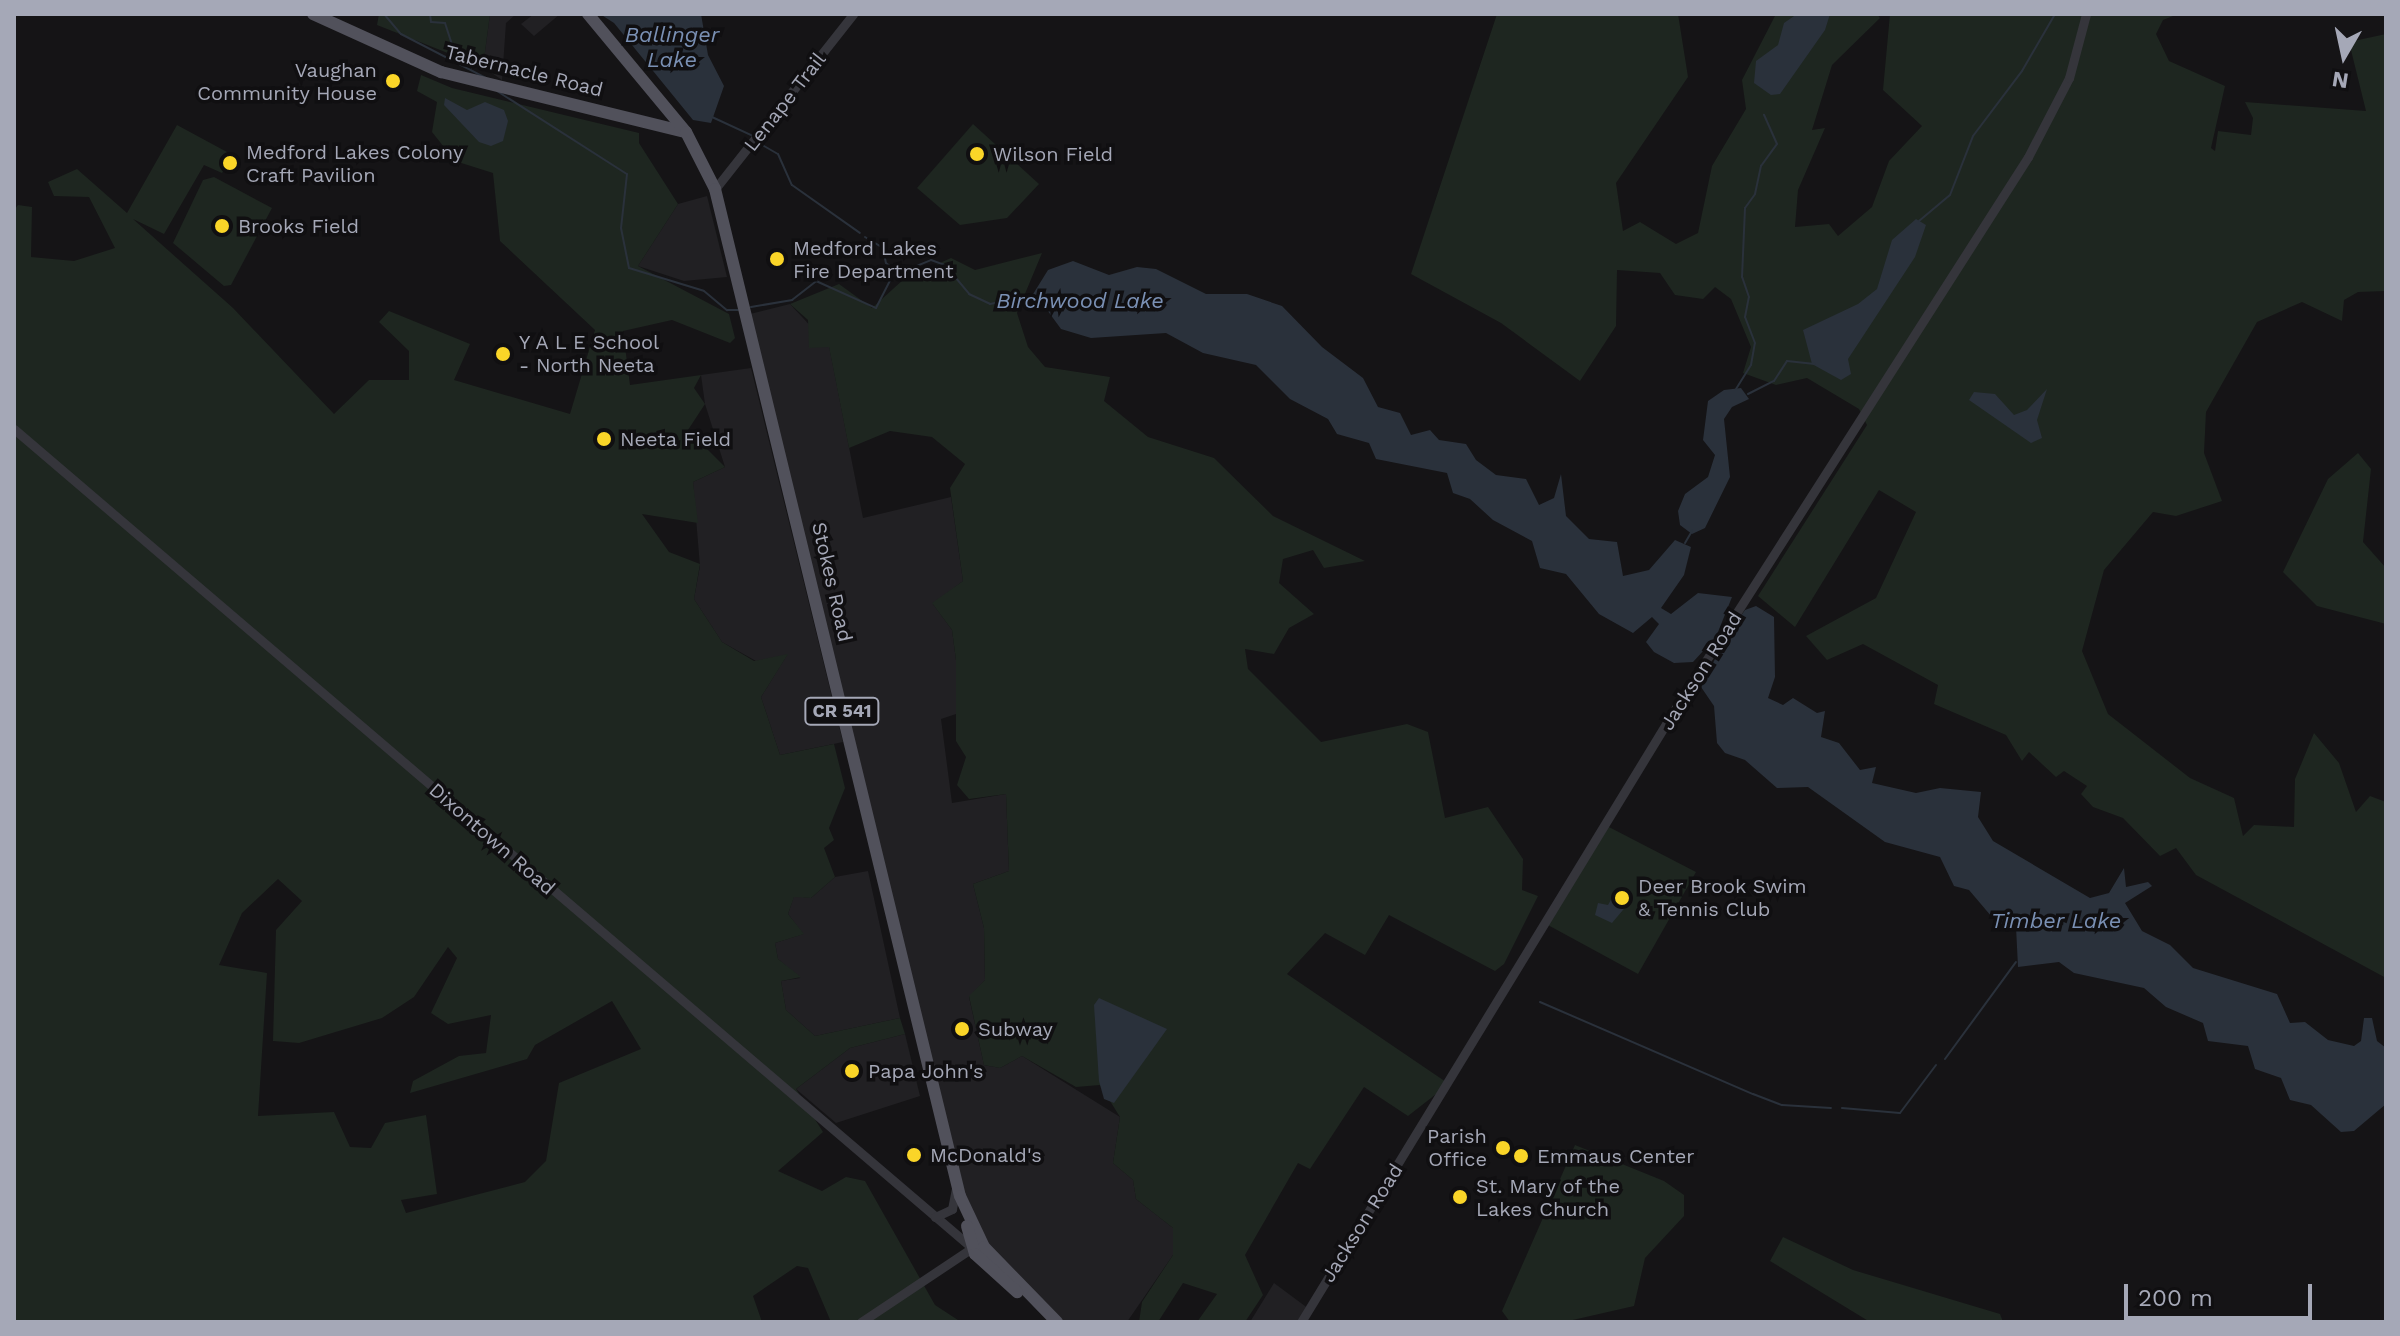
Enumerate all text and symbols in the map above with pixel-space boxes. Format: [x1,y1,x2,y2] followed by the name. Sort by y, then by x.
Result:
[2304,16,2384,96] north arrow
[625,21,719,72] water label: Ballinger Lake
[443,40,605,102] street label: Tabernacle Road
[739,48,831,156] street label: Lenape Trail
[197,58,377,105] place label: Vaughan Community House
[2330,67,2350,94] text: N
[384,72,402,90] marker: Vaughan Community House
[246,140,463,187] place label: Medford Lakes Colony Craft Pavilion
[993,142,1113,166] place label: Wilson Field
[968,145,986,163] marker: Wilson Field
[221,154,239,172] marker: Medford Lakes Colony Craft Pavilion
[238,214,359,238] place label: Brooks Field
[213,217,231,235] marker: Brooks Field
[793,236,954,283] place label: Medford Lakes Fire Department
[768,250,786,268] marker: Medford Lakes Fire Department
[996,288,1164,314] water label: Birchwood Lake
[519,330,662,377] place label: Y A L E School - North Neeta
[494,345,512,363] marker: Y A L E School - North Neeta
[620,427,732,451] place label: Neeta Field
[595,430,613,448] marker: Neeta Field
[807,520,857,644] street label: Stokes Road
[1655,607,1747,735] street label: Jackson Road
[804,697,880,725] road number: CR 541
[424,778,560,900] street label: Dixontown Road
[1638,874,1807,921] place label: Deer Brook Swim & Tennis Club
[1613,889,1631,907] marker: Deer Brook Swim & Tennis Club
[1990,908,2122,934] water label: Timber Lake
[978,1017,1053,1041] place label: Subway
[953,1020,971,1038] marker: Subway
[868,1059,985,1083] place label: Papa John's
[843,1062,861,1080] marker: Papa John's
[1427,1124,1487,1171] place label: Parish Office
[1494,1139,1512,1157] marker: Parish Office
[930,1143,1042,1167] place label: McDonald's
[1537,1144,1694,1168] place label: Emmaus Center
[905,1146,923,1164] marker: McDonald's
[1512,1147,1530,1165] marker: Emmaus Center
[1316,1159,1408,1287] street label: Jackson Road
[1476,1174,1622,1221] place label: St. Mary of the Lakes Church
[1451,1188,1469,1206] marker: St. Mary of the Lakes Church
[2128,1268,2316,1318] scale bar
[2138,1284,2213,1312] text: 200 m

